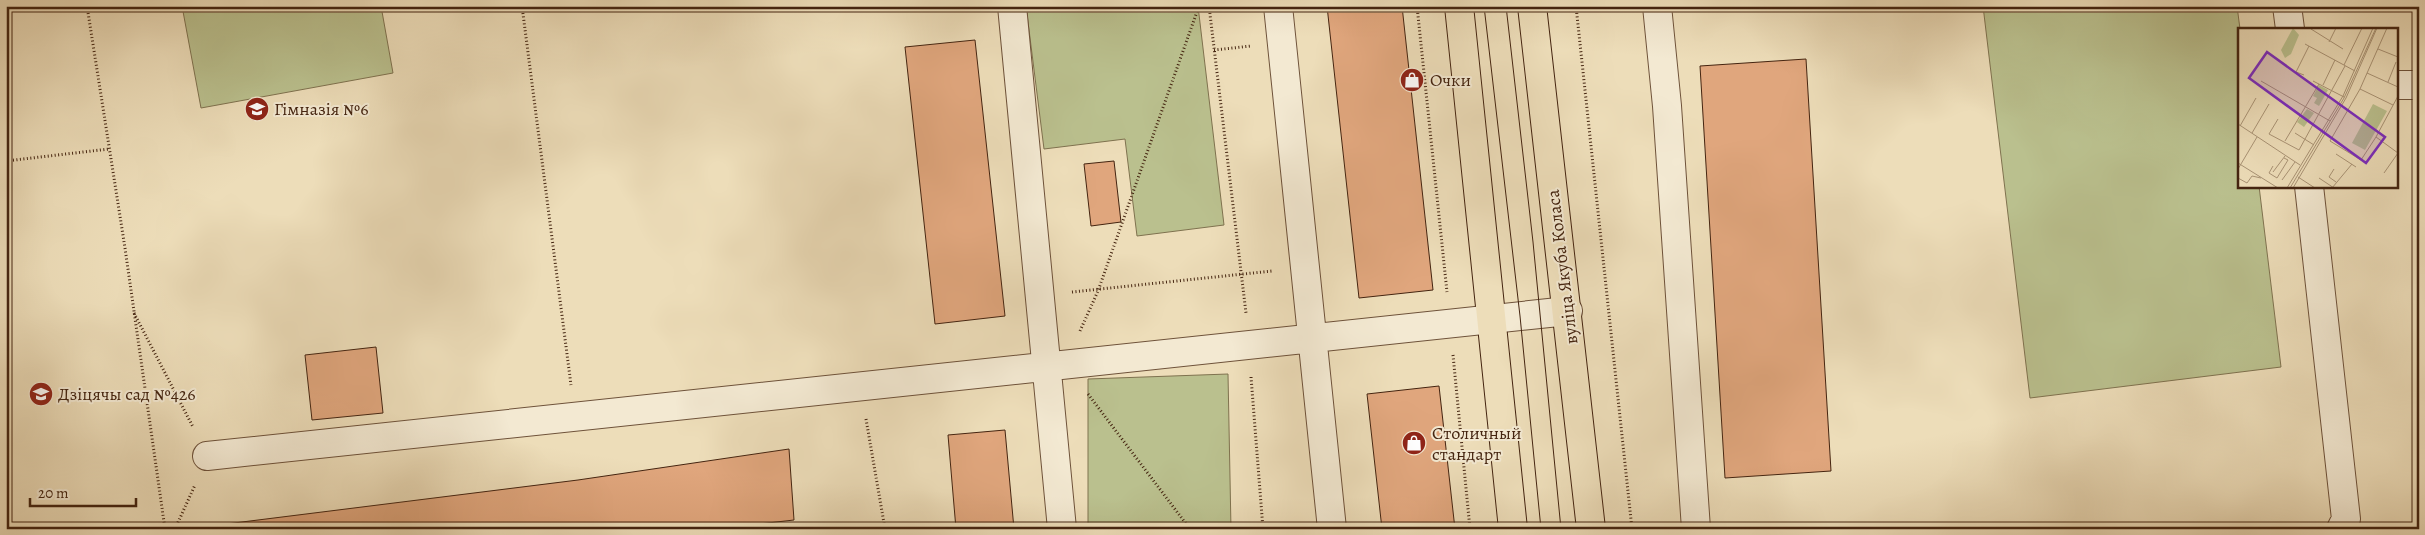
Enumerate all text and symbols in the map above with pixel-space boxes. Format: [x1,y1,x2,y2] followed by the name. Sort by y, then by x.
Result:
[2238,28,2398,188] inset map
[1399,67,1425,93] shop icon: Очки
[1430,68,1471,92] place label: Очки
[244,96,270,122] school or university icon: Гімназія №6
[274,97,369,121] place label: Гімназія №6
[1541,188,1583,346] street label: вуліца Якуба Коласа
[28,381,54,407] school or university icon: Дзіцячы сад №426
[58,382,196,406] place label: Дзіцячы сад №426
[1432,421,1522,466] place label: Столичный стандарт
[1401,430,1427,456] shop icon: Столичный стандарт
[30,475,136,507] scale bar
[38,483,69,503] text: 20 m

